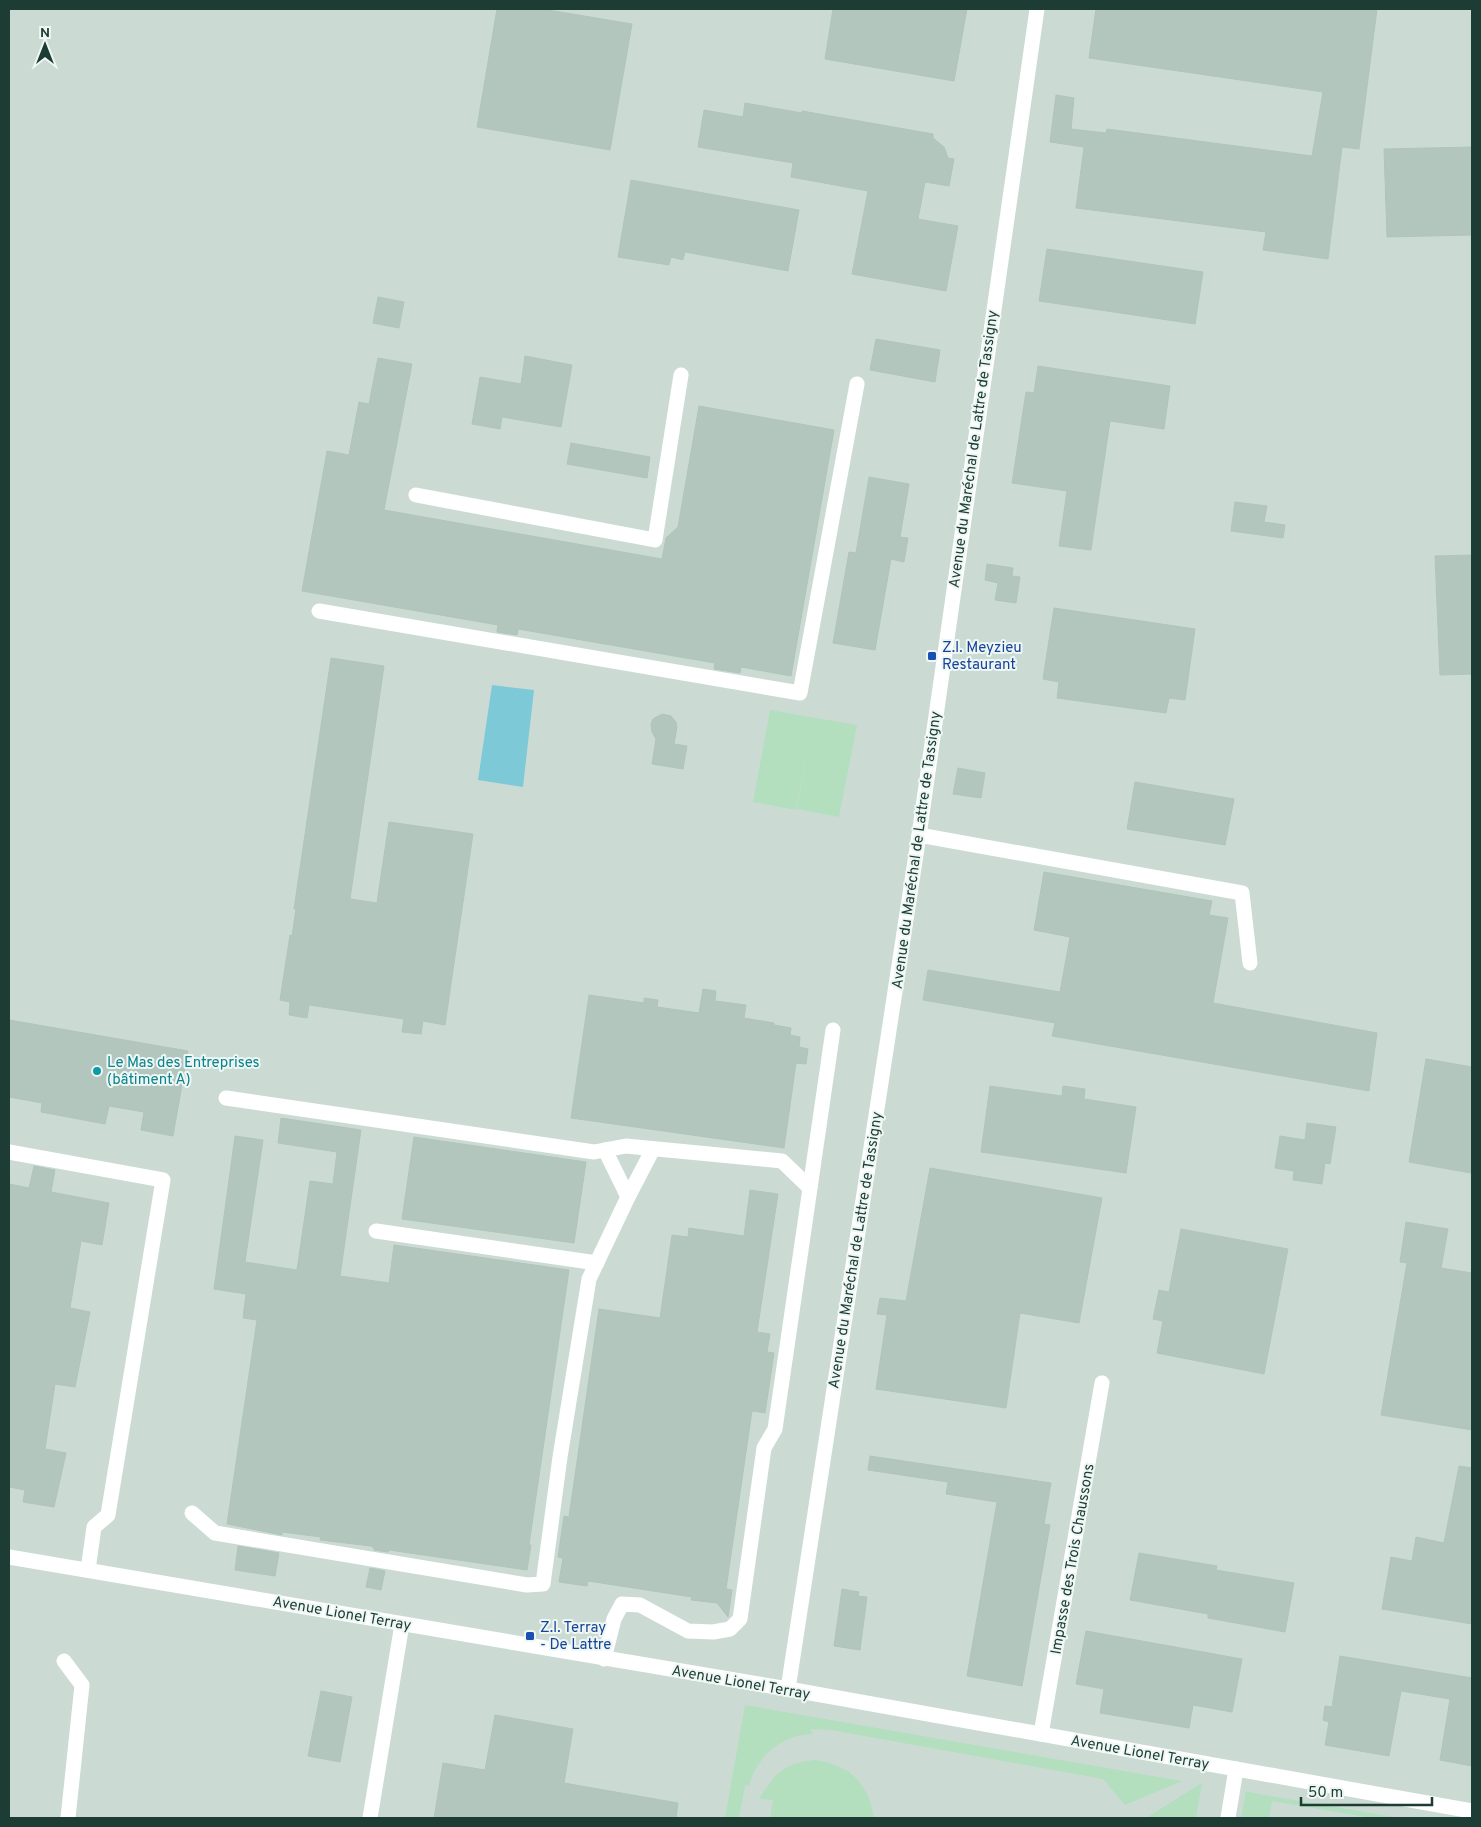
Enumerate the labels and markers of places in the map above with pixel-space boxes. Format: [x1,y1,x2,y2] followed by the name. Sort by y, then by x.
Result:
[942,639,1022,675] place label: Z.I. Meyzieu Restaurant
[926,650,938,662] marker: Z.I. Meyzieu Restaurant
[107,1054,260,1090] place label: Le Mas des Entreprises (bâtiment A)
[91,1065,103,1077] marker: Le Mas des Entreprises (bâtiment A)
[540,1619,611,1655] place label: Z.I. Terray - De Lattre
[524,1630,536,1642] marker: Z.I. Terray - De Lattre

